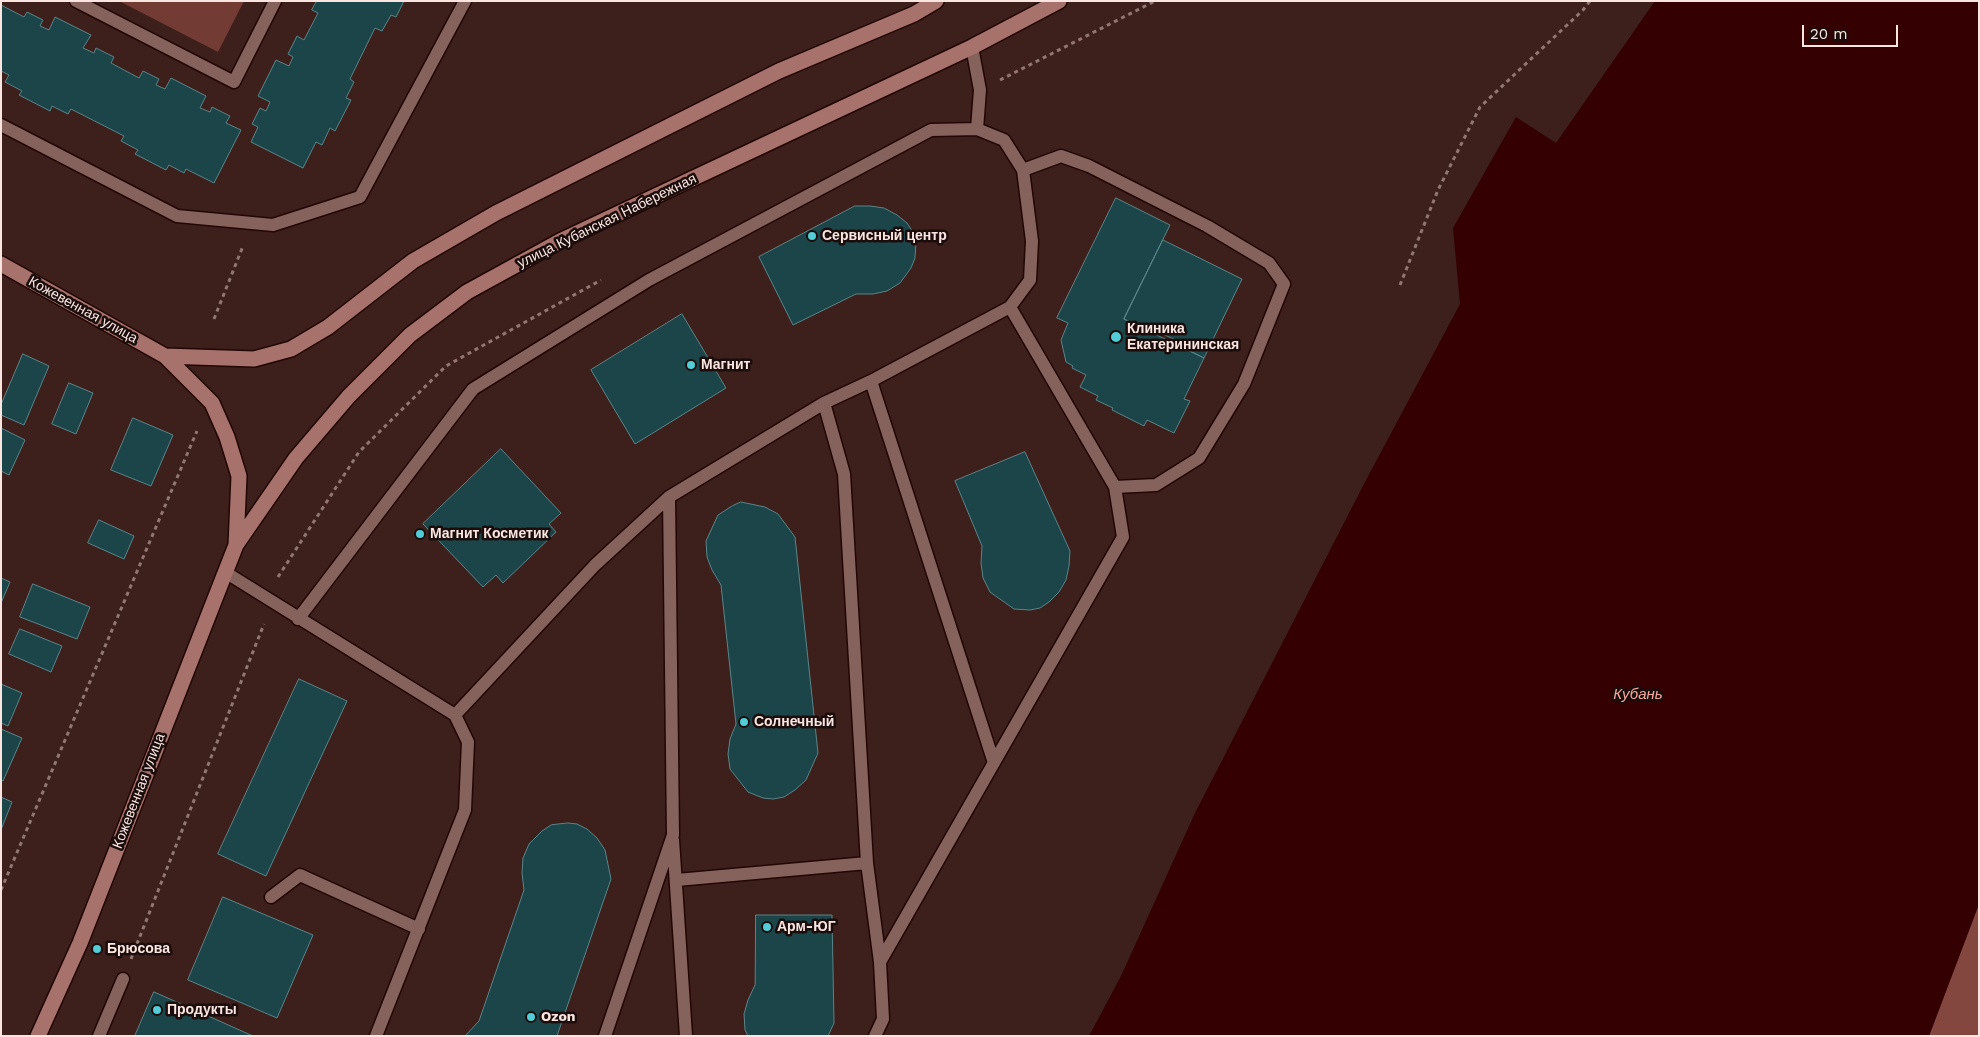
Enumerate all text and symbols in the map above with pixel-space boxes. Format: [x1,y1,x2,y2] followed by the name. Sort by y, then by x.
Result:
[1805,15,1901,47] scale bar
[1810,25,1848,43] text: 20 m
[515,170,699,272] street label: улица Кубанская Набережная
[822,228,947,244] place label: Сервисный центр
[806,230,818,242] marker: Сервисный центр
[26,273,140,347] street label: Кожевенная улица
[1127,321,1239,354] place label: Клиника Екатерининская
[1109,330,1123,344] marker: Клиника Екатерининская
[701,357,750,373] place label: Магнит
[685,359,697,371] marker: Магнит
[430,526,548,542] place label: Магнит Косметик
[414,528,426,540] marker: Магнит Косметик
[1613,686,1663,704] water label: Кубань
[754,714,834,730] place label: Солнечный
[738,716,750,728] marker: Солнечный
[109,731,169,851] street label: Кожевенная улица
[777,919,836,935] place label: Арм-ЮГ
[761,921,773,933] marker: Арм-ЮГ
[107,941,170,957] place label: Брюсова
[91,943,103,955] marker: Брюсова
[167,1002,237,1018] place label: Продукты
[151,1004,163,1016] marker: Продукты
[541,1009,576,1025] place label: Ozon
[525,1011,537,1023] marker: Ozon

